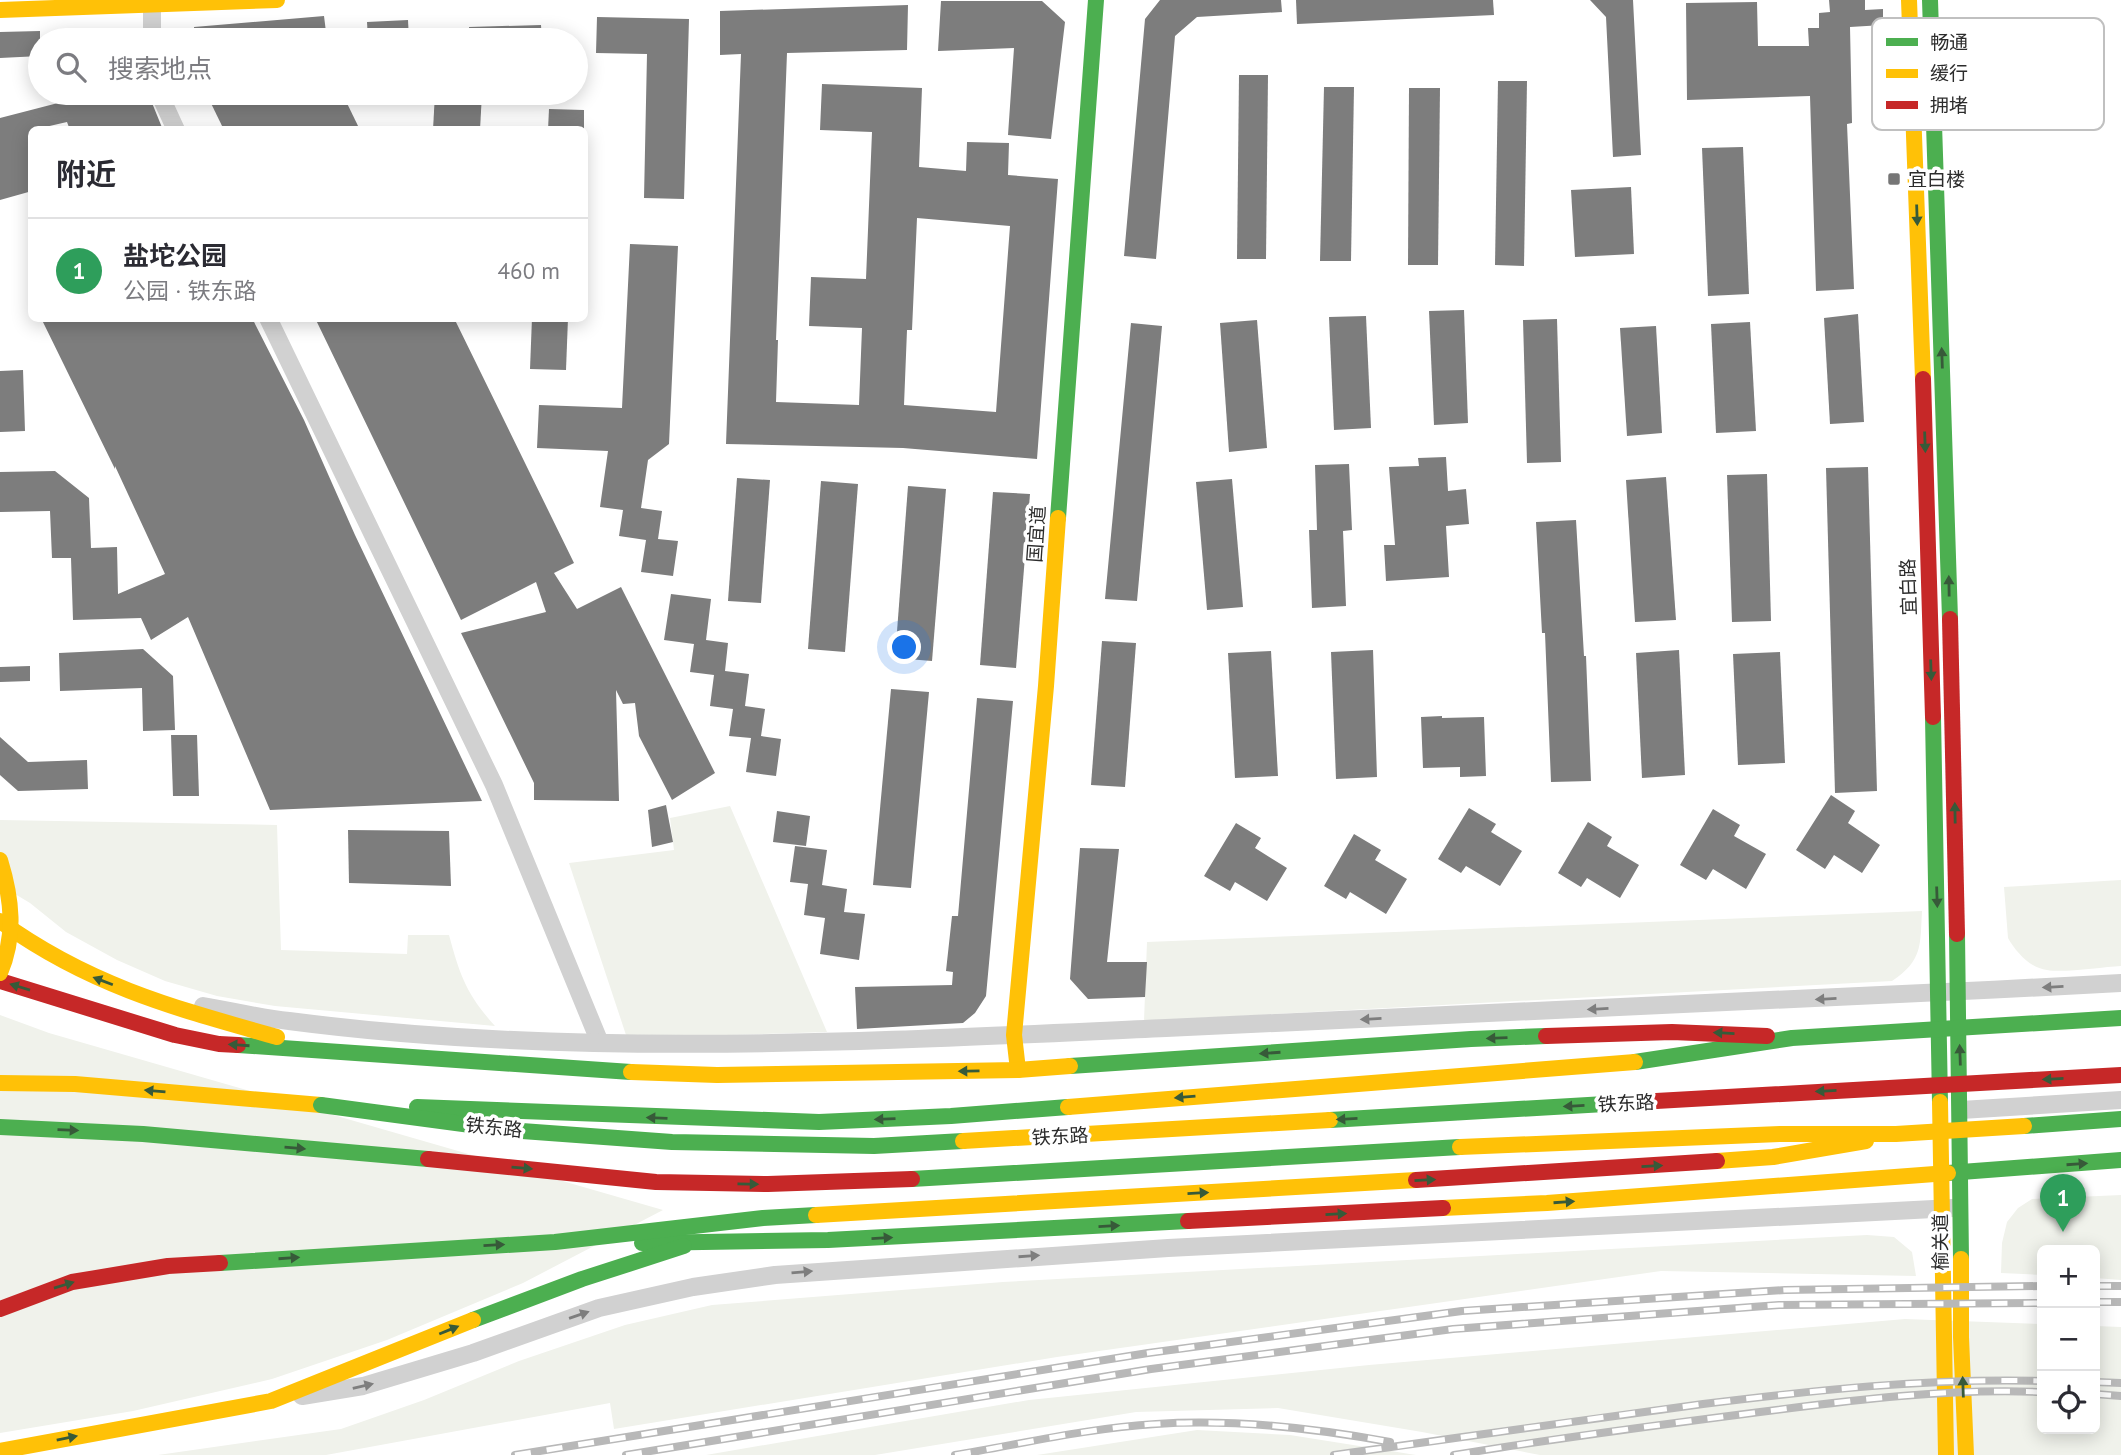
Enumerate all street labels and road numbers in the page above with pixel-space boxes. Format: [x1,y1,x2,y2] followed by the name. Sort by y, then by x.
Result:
[1022,505,1050,563] street label: 国宜道
[1895,558,1921,616] street label: 宜白路
[1597,1090,1655,1116] street label: 铁东路
[464,1112,524,1142] street label: 铁东路
[1031,1123,1089,1149] street label: 铁东路
[1928,1213,1952,1271] street label: 榆关道

